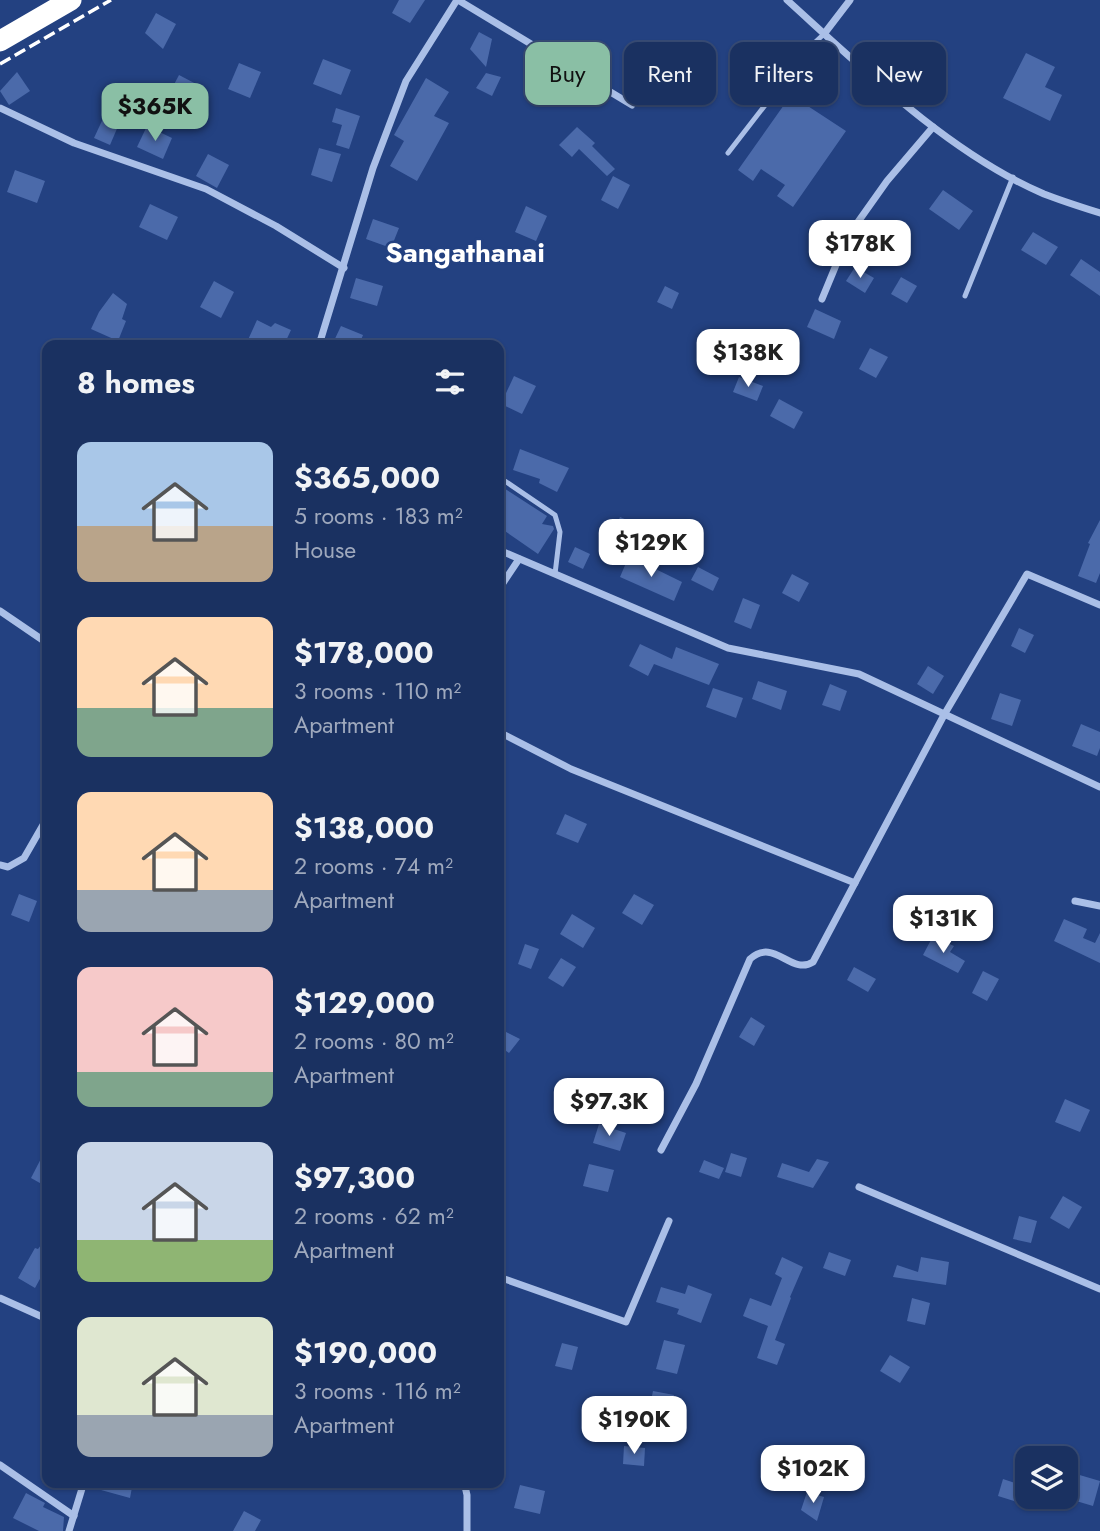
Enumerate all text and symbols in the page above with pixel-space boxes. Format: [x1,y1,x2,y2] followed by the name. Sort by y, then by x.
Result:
[525,42,610,105] chip: Buy
[624,42,716,105] chip: Rent
[730,42,838,105] chip: Filters
[852,42,946,105] chip: New
[106,83,204,143] pin: $365K
[118,89,192,123] text: $365K
[811,220,909,280] pin: $178K
[825,226,895,260] text: $178K
[385,232,545,273] district label: Sangathanai
[699,330,797,389] pin: $138K
[713,335,783,369] text: $138K
[77,361,195,404] text: 8 homes
[431,363,469,401] icon: filters
[294,456,440,499] text: $365,000
[133,470,217,554] icon: home
[294,499,463,533] text: 5 rooms · 183 m²
[602,520,700,579] pin: $129K
[615,525,687,559] text: $129K
[294,533,356,567] text: House
[294,631,434,674] text: $178,000
[133,645,217,729] icon: home
[294,674,461,708] text: 3 rooms · 110 m²
[294,708,394,742] text: Apartment
[294,806,434,849] text: $138,000
[133,820,217,904] icon: home
[294,849,453,883] text: 2 rooms · 74 m²
[294,883,394,917] text: Apartment
[894,895,992,955] pin: $131K
[909,901,977,935] text: $131K
[294,981,435,1024] text: $129,000
[133,995,217,1079] icon: home
[294,1024,454,1058] text: 2 rooms · 80 m²
[294,1058,394,1092] text: Apartment
[552,1078,666,1138] pin: $97.3K
[570,1084,648,1118] text: $97.3K
[294,1156,415,1199] text: $97,300
[133,1170,217,1254] icon: home
[294,1199,454,1233] text: 2 rooms · 62 m²
[294,1233,394,1267] text: Apartment
[294,1331,437,1374] text: $190,000
[133,1345,217,1429] icon: home
[294,1374,461,1408] text: 3 rooms · 116 m²
[585,1396,683,1456] pin: $190K
[598,1402,670,1436] text: $190K
[294,1408,394,1442] text: Apartment
[764,1446,862,1505] pin: $102K
[1015,1446,1078,1509] map controls
[1015,1446,1078,1509] button: layers
[777,1451,849,1485] text: $102K

